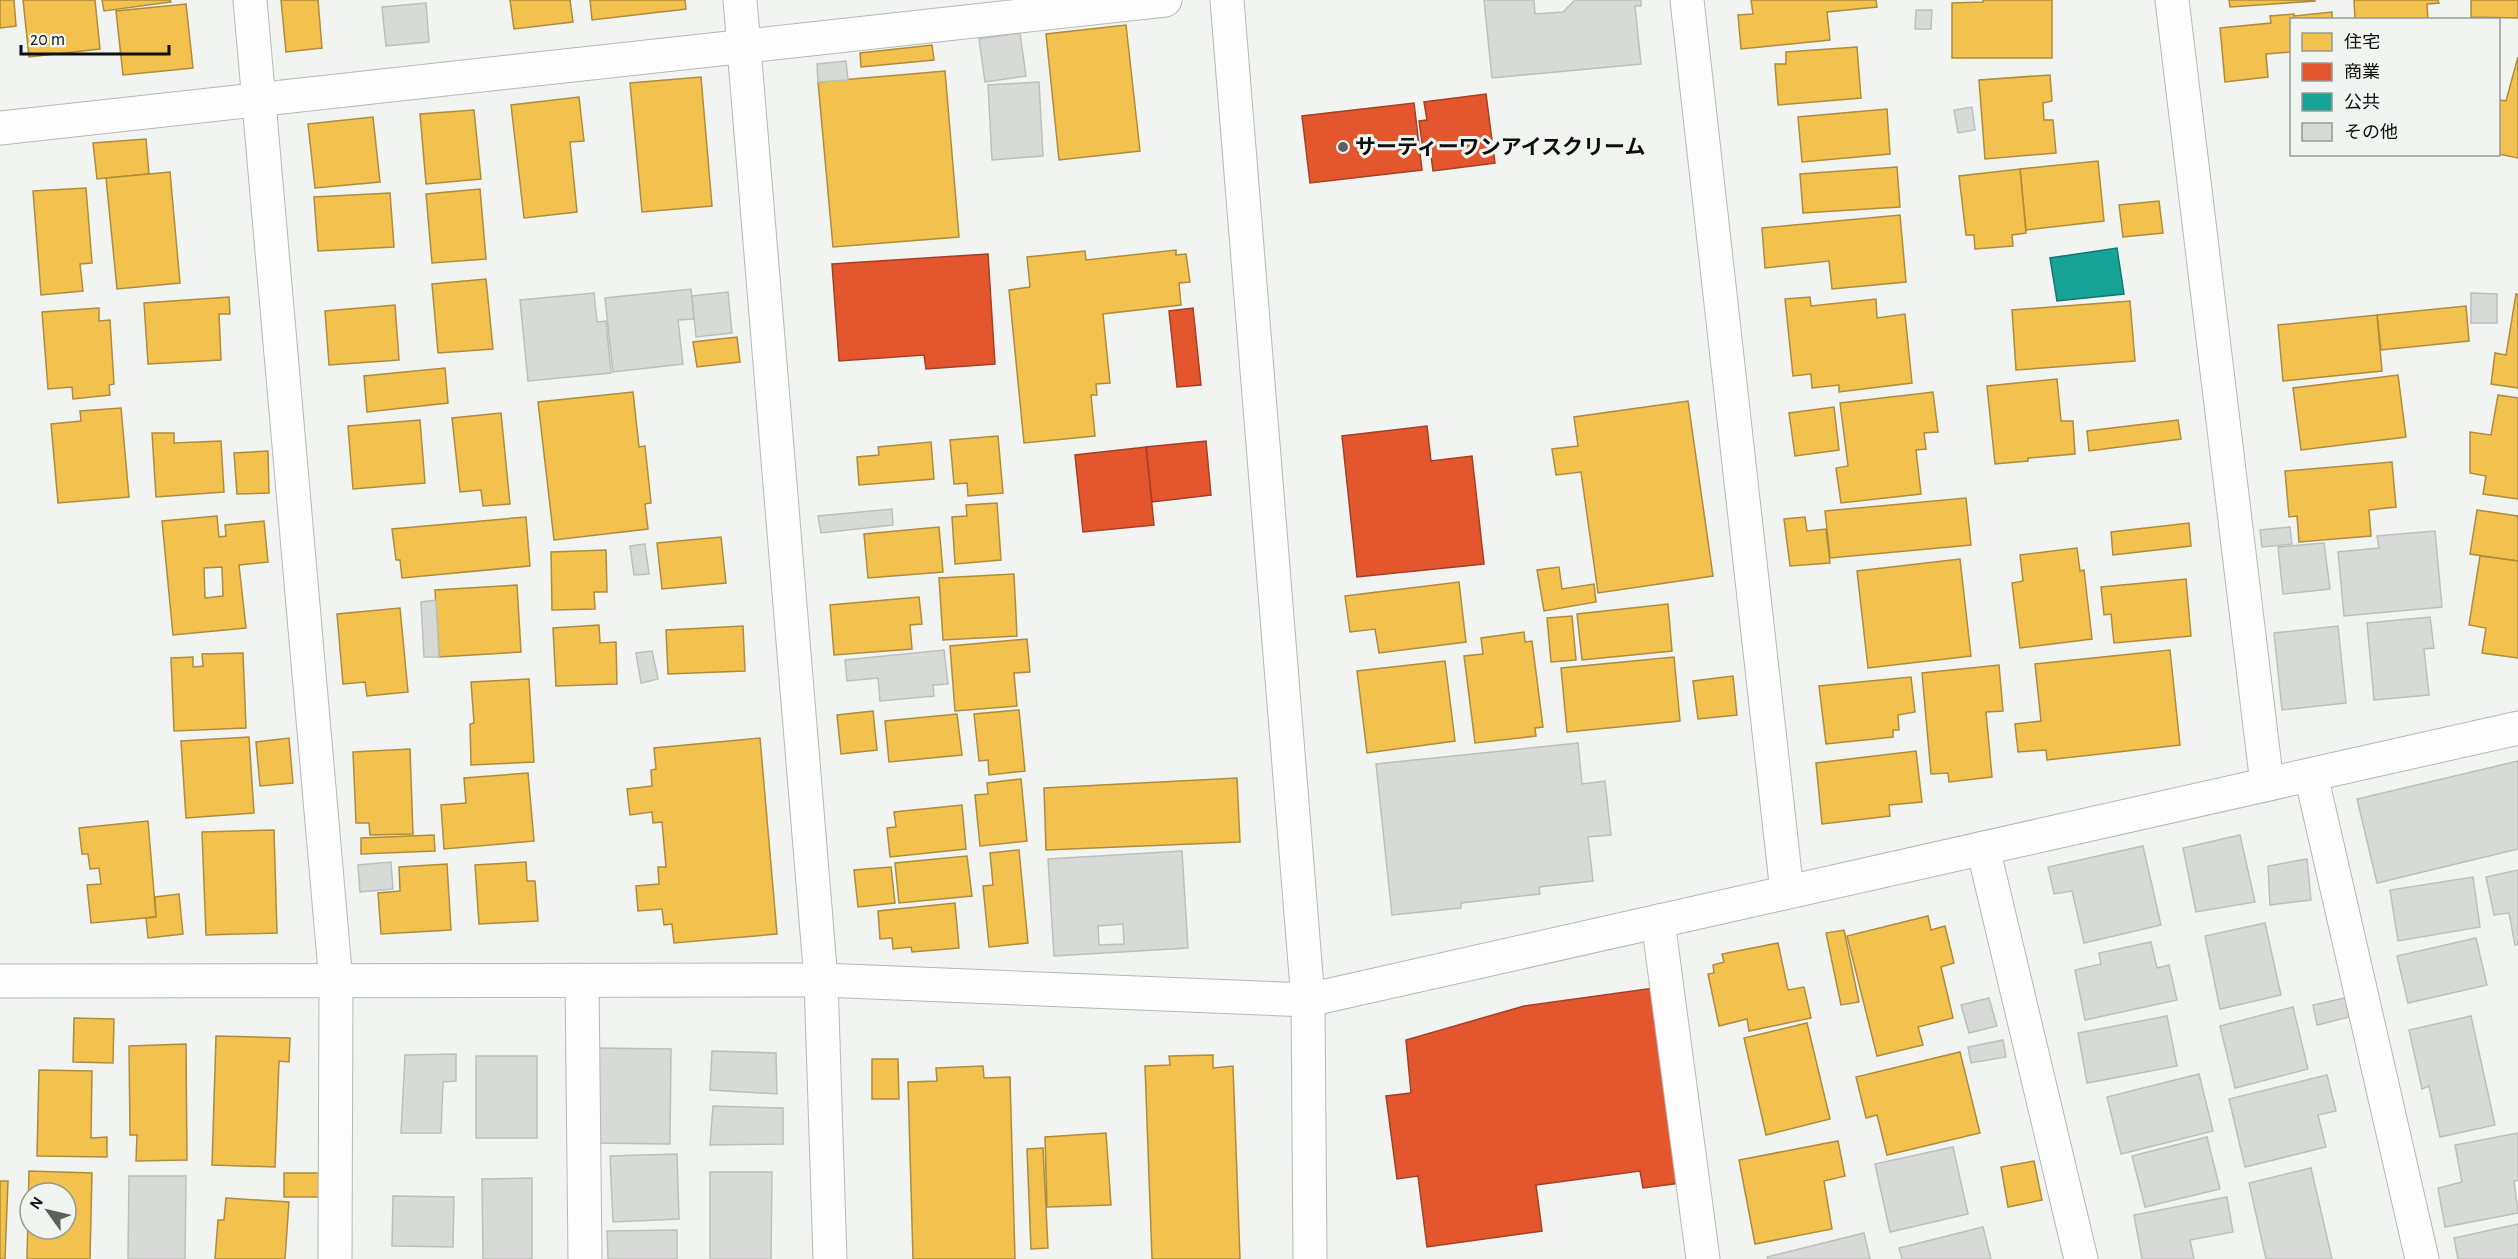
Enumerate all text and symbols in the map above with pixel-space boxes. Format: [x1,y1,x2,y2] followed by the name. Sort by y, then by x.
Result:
[21,18,170,56] scale bar
[2290,18,2500,156] legend
[30,31,65,49] text: 20 m
[2344,33,2380,52] text: 住宅
[2344,63,2380,82] text: 商業
[2344,93,2380,112] text: 公共
[2344,123,2398,142] text: その他
[1355,136,1645,158] place label: サーティーワンアイスクリーム
[1336,140,1350,154] marker: サーティーワンアイスクリーム
[18,1181,78,1241] north arrow
[27,1194,46,1212] text: N

